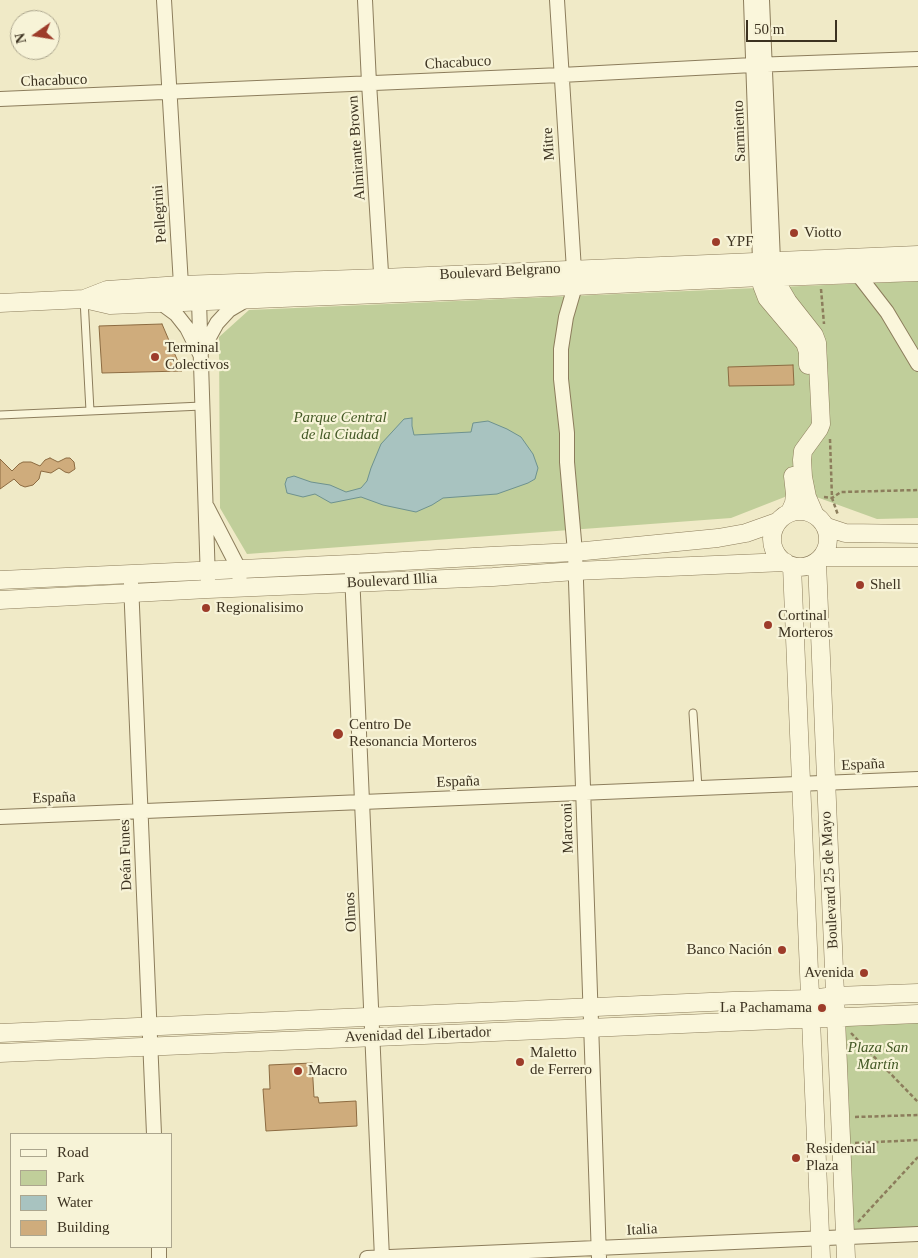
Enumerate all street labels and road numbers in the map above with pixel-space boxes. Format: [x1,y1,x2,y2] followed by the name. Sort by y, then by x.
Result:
[424,52,492,74] street label: Chacabuco
[20,71,88,91] street label: Chacabuco
[344,95,370,201] street label: Almirante Brown
[730,100,750,162] street label: Sarmiento
[539,127,559,161] street label: Mitre
[149,184,171,244] street label: Pellegrini
[439,260,561,284] street label: Boulevard Belgrano
[346,570,438,592] street label: Boulevard Illia
[841,755,885,775] street label: España
[436,772,480,792] street label: España
[32,788,76,808] street label: España
[558,802,578,854] street label: Marconi
[817,811,843,949] street label: Boulevard 25 de Mayo
[116,819,136,891] street label: Deán Funes
[341,892,361,932] street label: Olmos
[345,1023,491,1047] street label: Avenidad del Libertador
[626,1220,658,1240] street label: Italia

